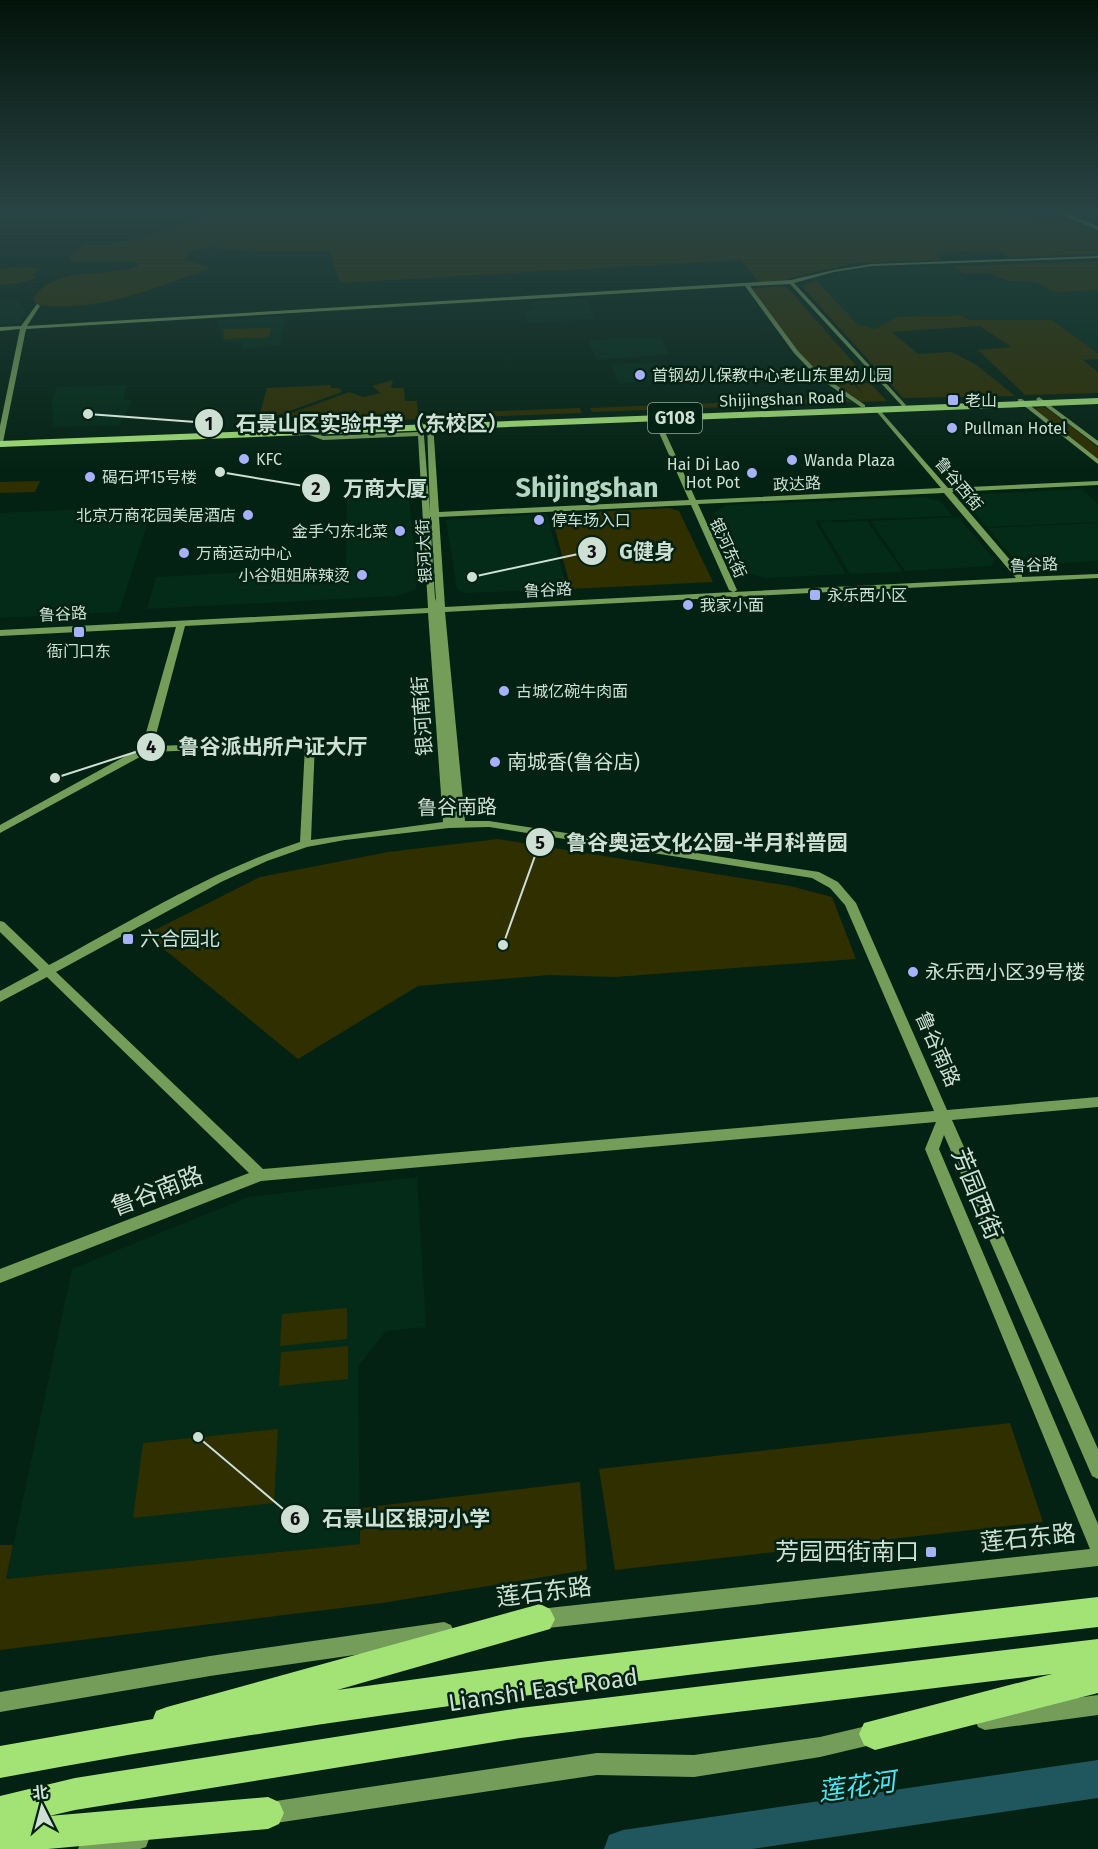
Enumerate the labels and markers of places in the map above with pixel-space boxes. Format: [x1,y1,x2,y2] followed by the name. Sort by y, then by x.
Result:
[652,366,892,385] place label: 首钢幼儿保教中心老山东里幼儿园
[633,368,647,382] marker: 首钢幼儿保教中心老山东里幼儿园
[965,391,997,410] place label: 老山
[946,393,960,407] marker: 老山
[194,404,521,443] callout: 石景山区实验中学（东校区）
[964,419,1067,438] place label: Pullman Hotel
[945,421,959,435] marker: Pullman Hotel
[256,450,282,469] place label: KFC
[804,451,895,470] place label: Wanda Plaza
[237,452,251,466] marker: KFC
[785,453,799,467] marker: Wanda Plaza
[667,455,740,492] place label: Hai Di Lao Hot Pot
[745,466,759,480] marker: Hai Di Lao Hot Pot
[102,468,197,487] place label: 碣石坪15号楼
[301,469,439,508] callout: 万商大厦
[83,470,97,484] marker: 碣石坪15号楼
[76,506,236,525] place label: 北京万商花园美居酒店
[241,508,255,522] marker: 北京万商花园美居酒店
[551,511,631,530] place label: 停车场入口
[532,513,546,527] marker: 停车场入口
[292,522,388,541] place label: 金手勺东北菜
[393,524,407,538] marker: 金手勺东北菜
[577,532,687,571] callout: G健身
[196,544,292,563] place label: 万商运动中心
[177,546,191,560] marker: 万商运动中心
[238,566,350,585] place label: 小谷姐姐麻辣烫
[355,568,369,582] marker: 小谷姐姐麻辣烫
[827,586,907,605] place label: 永乐西小区
[808,588,822,602] marker: 永乐西小区
[700,596,764,615] place label: 我家小面
[681,598,695,612] marker: 我家小面
[72,625,86,639] marker: 衙门口东
[47,642,111,661] place label: 衙门口东
[516,682,628,701] place label: 古城亿碗牛肉面
[497,684,511,698] marker: 古城亿碗牛肉面
[136,727,379,766] callout: 鲁谷派出所户证大厅
[507,750,640,774] place label: 南城香(鲁谷店)
[488,755,502,769] marker: 南城香(鲁谷店)
[525,823,860,862] callout: 鲁谷奥运文化公园-半月科普园
[140,927,220,951] place label: 六合园北
[121,932,135,946] marker: 六合园北
[925,960,1085,984] place label: 永乐西小区39号楼
[906,965,920,979] marker: 永乐西小区39号楼
[280,1500,502,1539] callout: 石景山区银河小学
[775,1538,919,1566] place label: 芳园西街南口
[924,1545,938,1559] marker: 芳园西街南口

